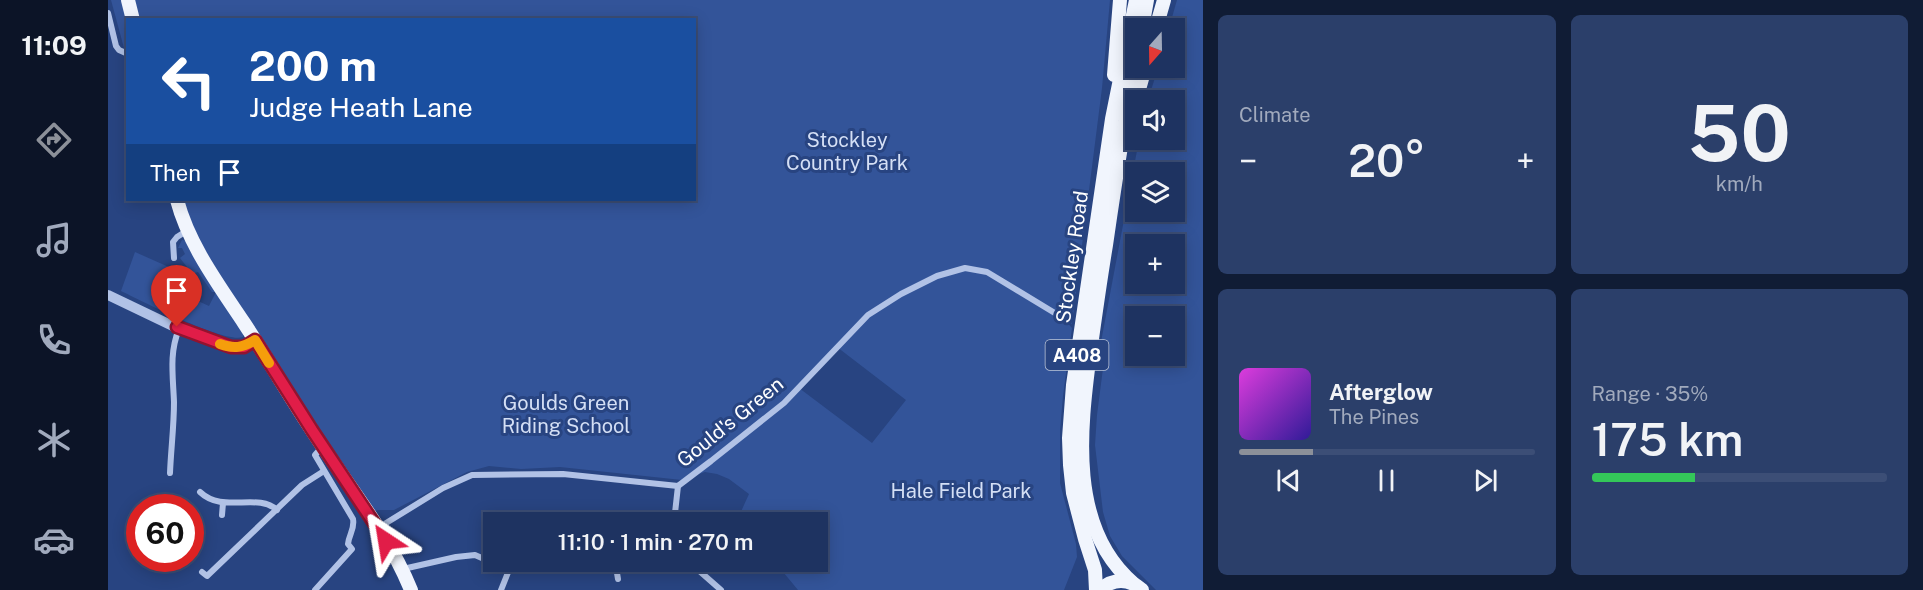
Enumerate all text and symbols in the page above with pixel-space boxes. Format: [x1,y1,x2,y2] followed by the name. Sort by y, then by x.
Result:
[1125,18,1185,78] north arrow
[1125,18,1185,366] map controls
[21,29,87,61] text: 11:09
[249,41,377,90] text: 200 m
[150,42,228,120] icon: left
[1688,87,1791,179] text: 50
[1125,90,1185,150] button: sound
[249,91,473,123] text: Judge Heath Lane
[1239,103,1311,127] text: Climate
[33,119,75,161] icon: directions
[786,128,908,175] park label: Stockley Country Park
[1348,134,1425,187] text: 20°
[1239,142,1257,180] text: −
[1516,142,1534,180] text: +
[213,156,246,189] icon: arrive
[150,160,201,186] text: Then
[1125,162,1185,222] button: layers
[1716,172,1763,196] text: km/h
[1051,189,1093,325] street label: Stockley Road
[33,219,75,261] icon: music
[1125,234,1185,294] button: +
[151,265,202,327] pin
[160,274,193,307] icon: arrive
[1125,306,1185,366] button: −
[33,319,75,361] icon: phone
[1046,340,1108,370] road number: A408
[672,372,788,472] street label: Gould's Green
[1329,379,1433,405] text: Afterglow
[1592,382,1708,406] text: Range · 35%
[502,391,630,438] park label: Goulds Green Riding School
[1329,405,1419,429] text: The Pines
[1592,413,1744,466] text: 175 km
[33,419,75,461] icon: climate
[1272,464,1305,497] icon: previous
[1370,464,1403,497] icon: pause
[1469,464,1502,497] icon: next
[890,479,1032,503] park label: Hale Field Park
[126,494,204,572] speed limit sign: 60
[354,509,418,573] position arrow
[33,519,75,561] icon: car
[558,529,753,555] text: 11:10 · 1 min · 270 m

